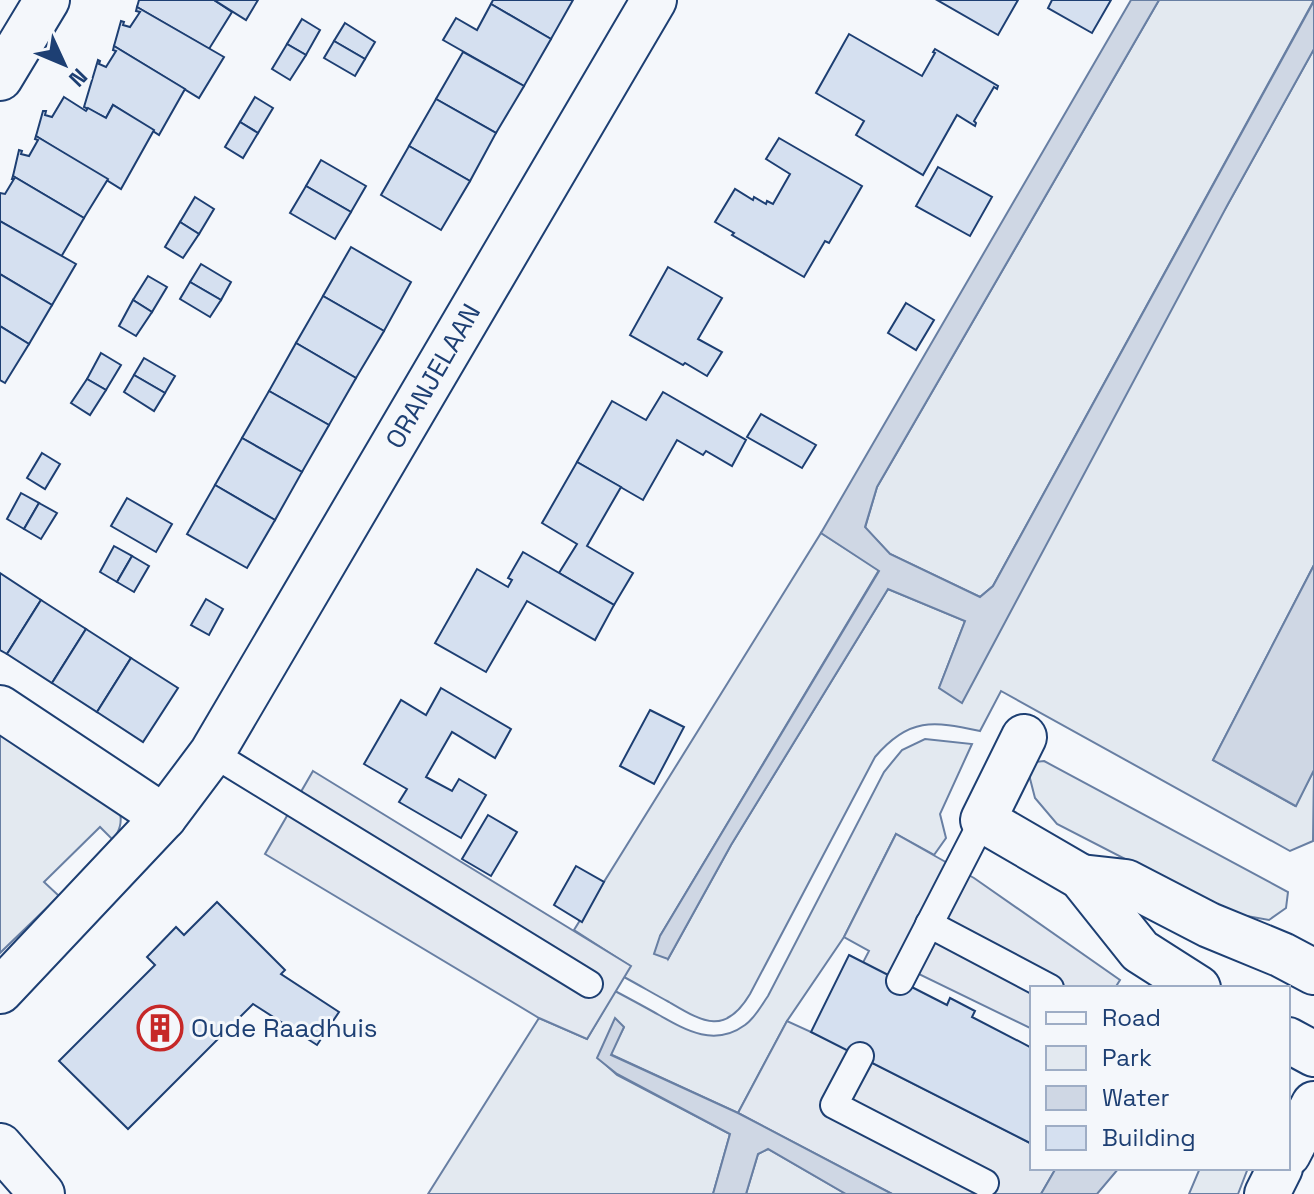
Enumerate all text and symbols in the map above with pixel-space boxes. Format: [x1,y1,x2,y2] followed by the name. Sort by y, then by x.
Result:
[24,24,104,104] north arrow
[63,63,94,93] text: N
[378,297,488,455] street label: ORANJELAAN
[1030,986,1290,1170] legend
[1102,1002,1161,1033] text: Road
[136,1004,184,1052] building icon: Oude Raadhuis
[191,1011,378,1045] place label: Oude Raadhuis
[1102,1042,1152,1073] text: Park
[1102,1082,1170,1113] text: Water
[1102,1122,1196,1153] text: Building

